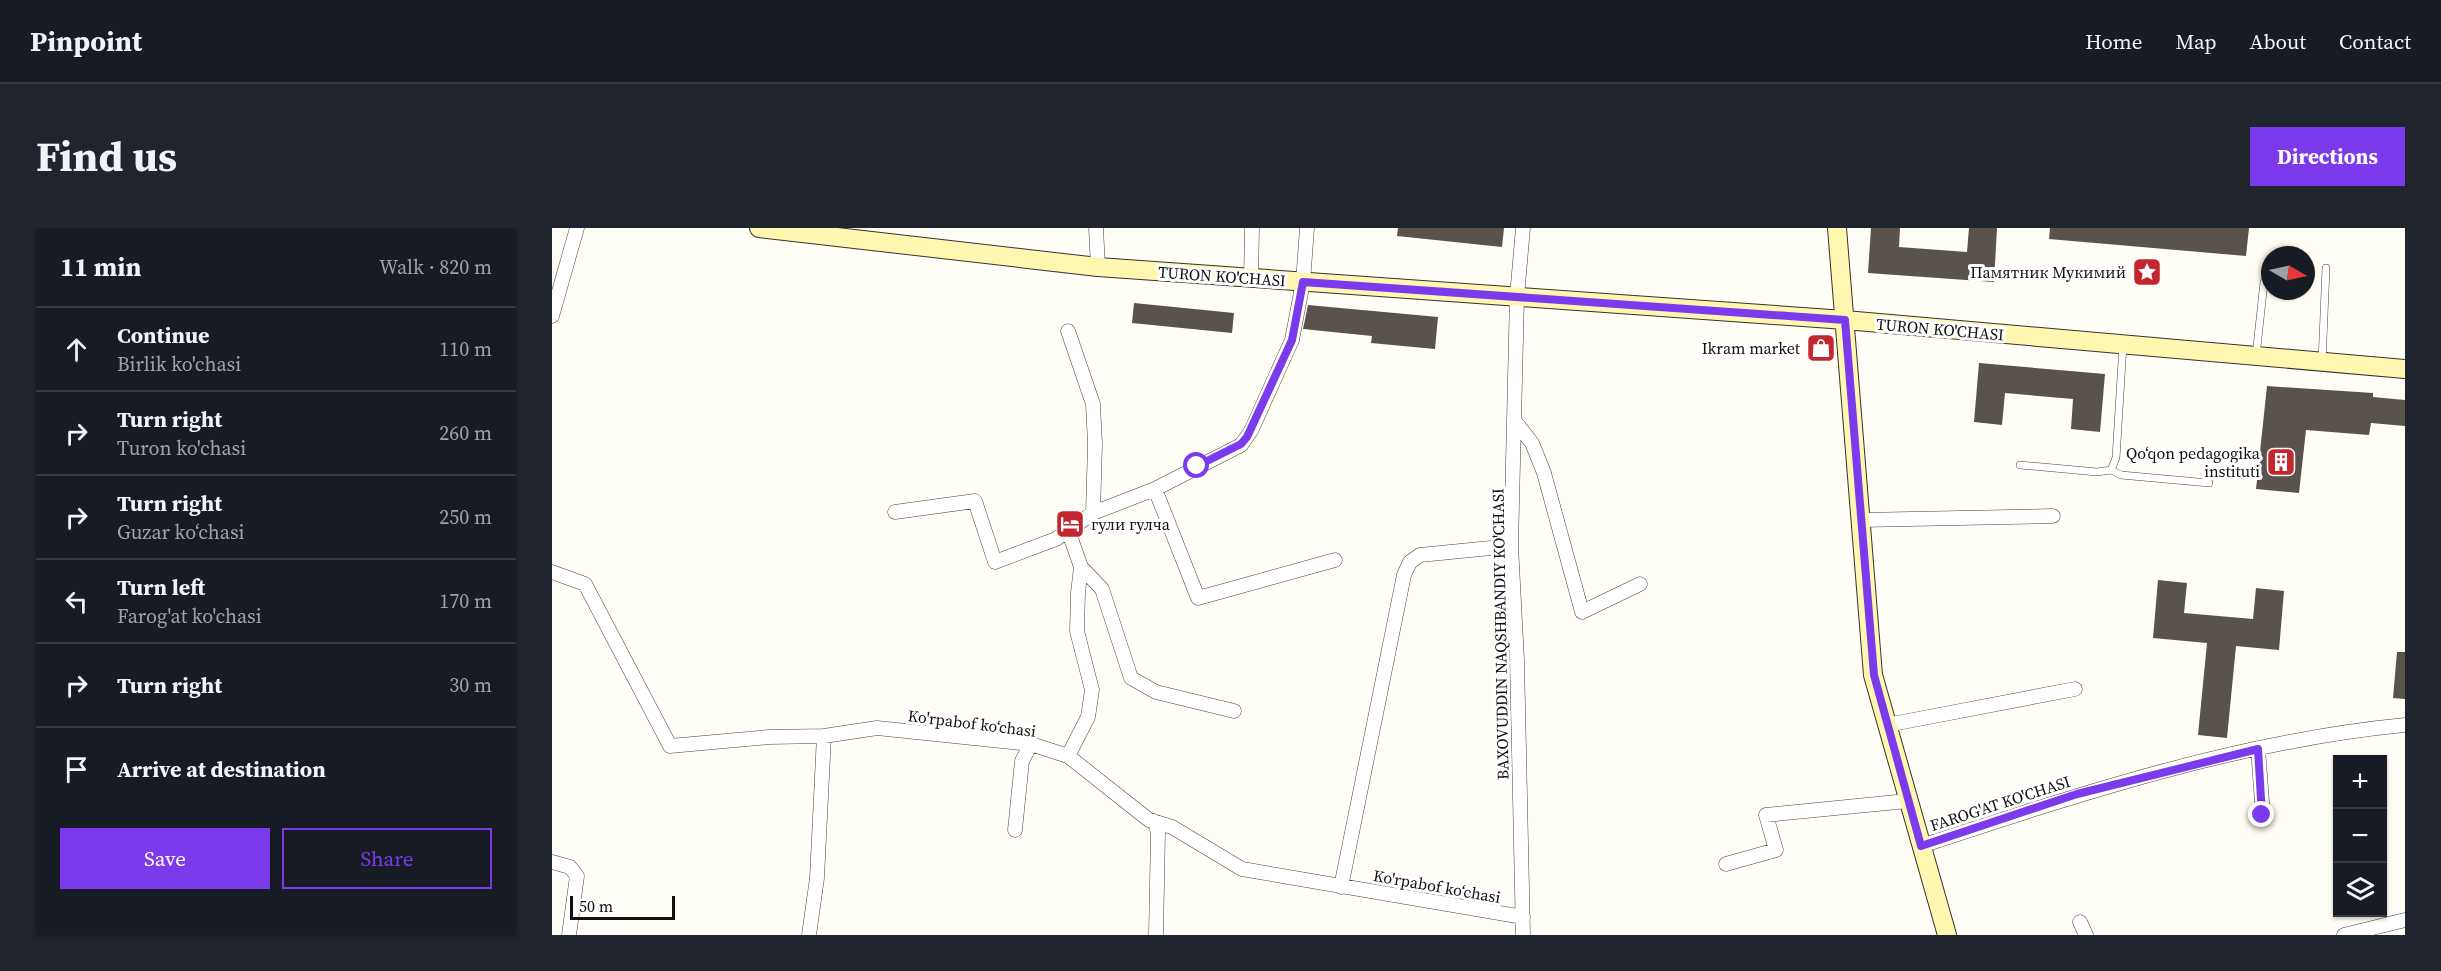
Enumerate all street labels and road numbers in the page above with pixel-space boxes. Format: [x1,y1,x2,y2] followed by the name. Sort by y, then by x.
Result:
[1157,261,1287,291] street label: TURON KO'CHASI
[1875,312,2005,346] street label: TURON KO'CHASI
[1486,488,1514,780] street label: BAXOVUDDIN NAQSHBANDIY KO'CHASI
[907,704,1038,742] street label: Ko'rpabof koʻchasi
[1927,770,2073,836] street label: FAROG'AT KO'CHASI
[1372,864,1503,908] street label: Ko'rpabof koʻchasi

